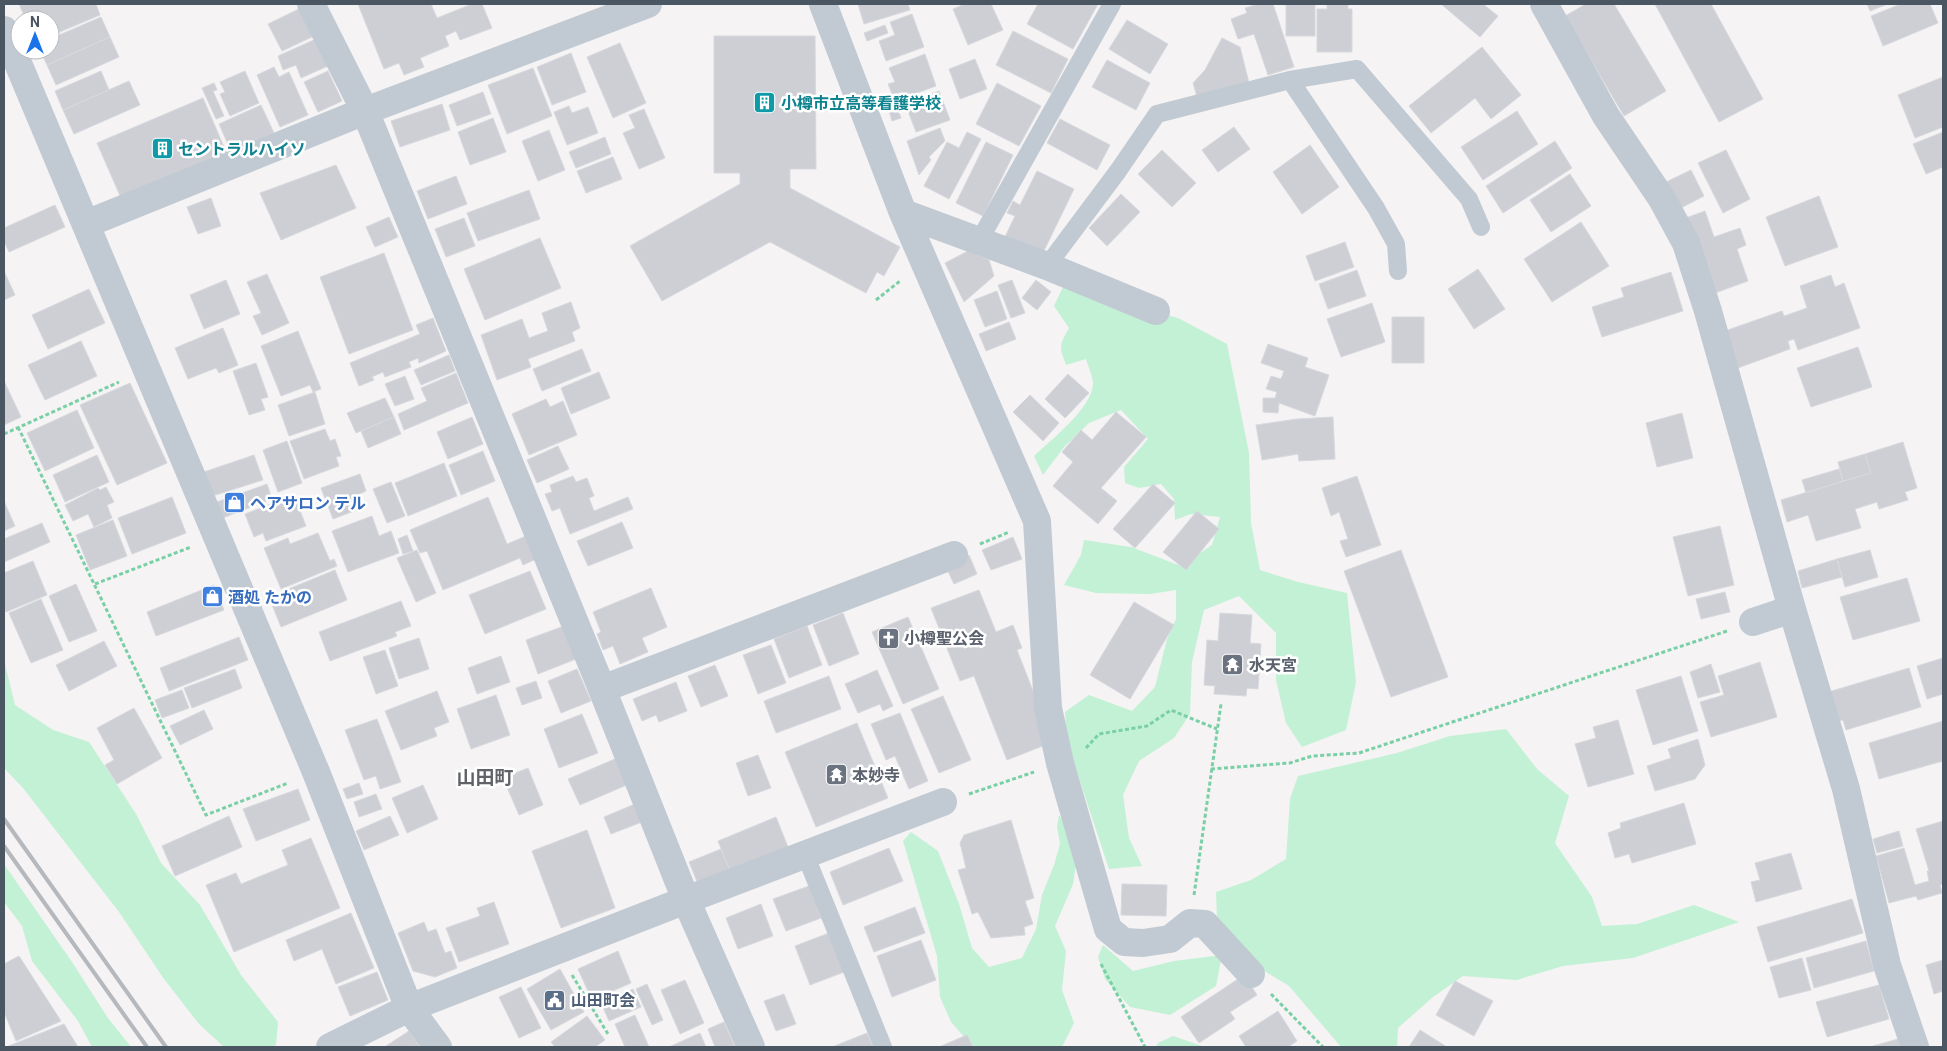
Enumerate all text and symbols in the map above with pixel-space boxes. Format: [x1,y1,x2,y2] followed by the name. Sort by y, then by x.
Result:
[10,10,60,60] north arrow
[30,14,40,30] text: N
[753,91,777,115] building icon: 小樽市立高等看護学校
[781,94,941,113] place label: 小樽市立高等看護学校
[150,137,174,161] building icon: セントラルハイソ
[178,140,306,159] place label: セントラルハイソ
[222,491,246,515] shop icon: ヘアサロン テル
[250,494,366,513] place label: ヘアサロン テル
[200,585,224,609] shop icon: 酒処 たかの
[228,588,312,607] place label: 酒処 たかの
[876,626,900,650] church icon: 小樽聖公会
[904,629,984,648] place label: 小樽聖公会
[1221,653,1245,677] temple icon: 水天宮
[1249,656,1297,675] place label: 水天宮
[824,763,848,787] temple icon: 本妙寺
[456,766,514,789] district label: 山田町
[852,766,900,785] place label: 本妙寺
[543,988,567,1012] public building icon: 山田町会
[571,991,635,1010] place label: 山田町会

